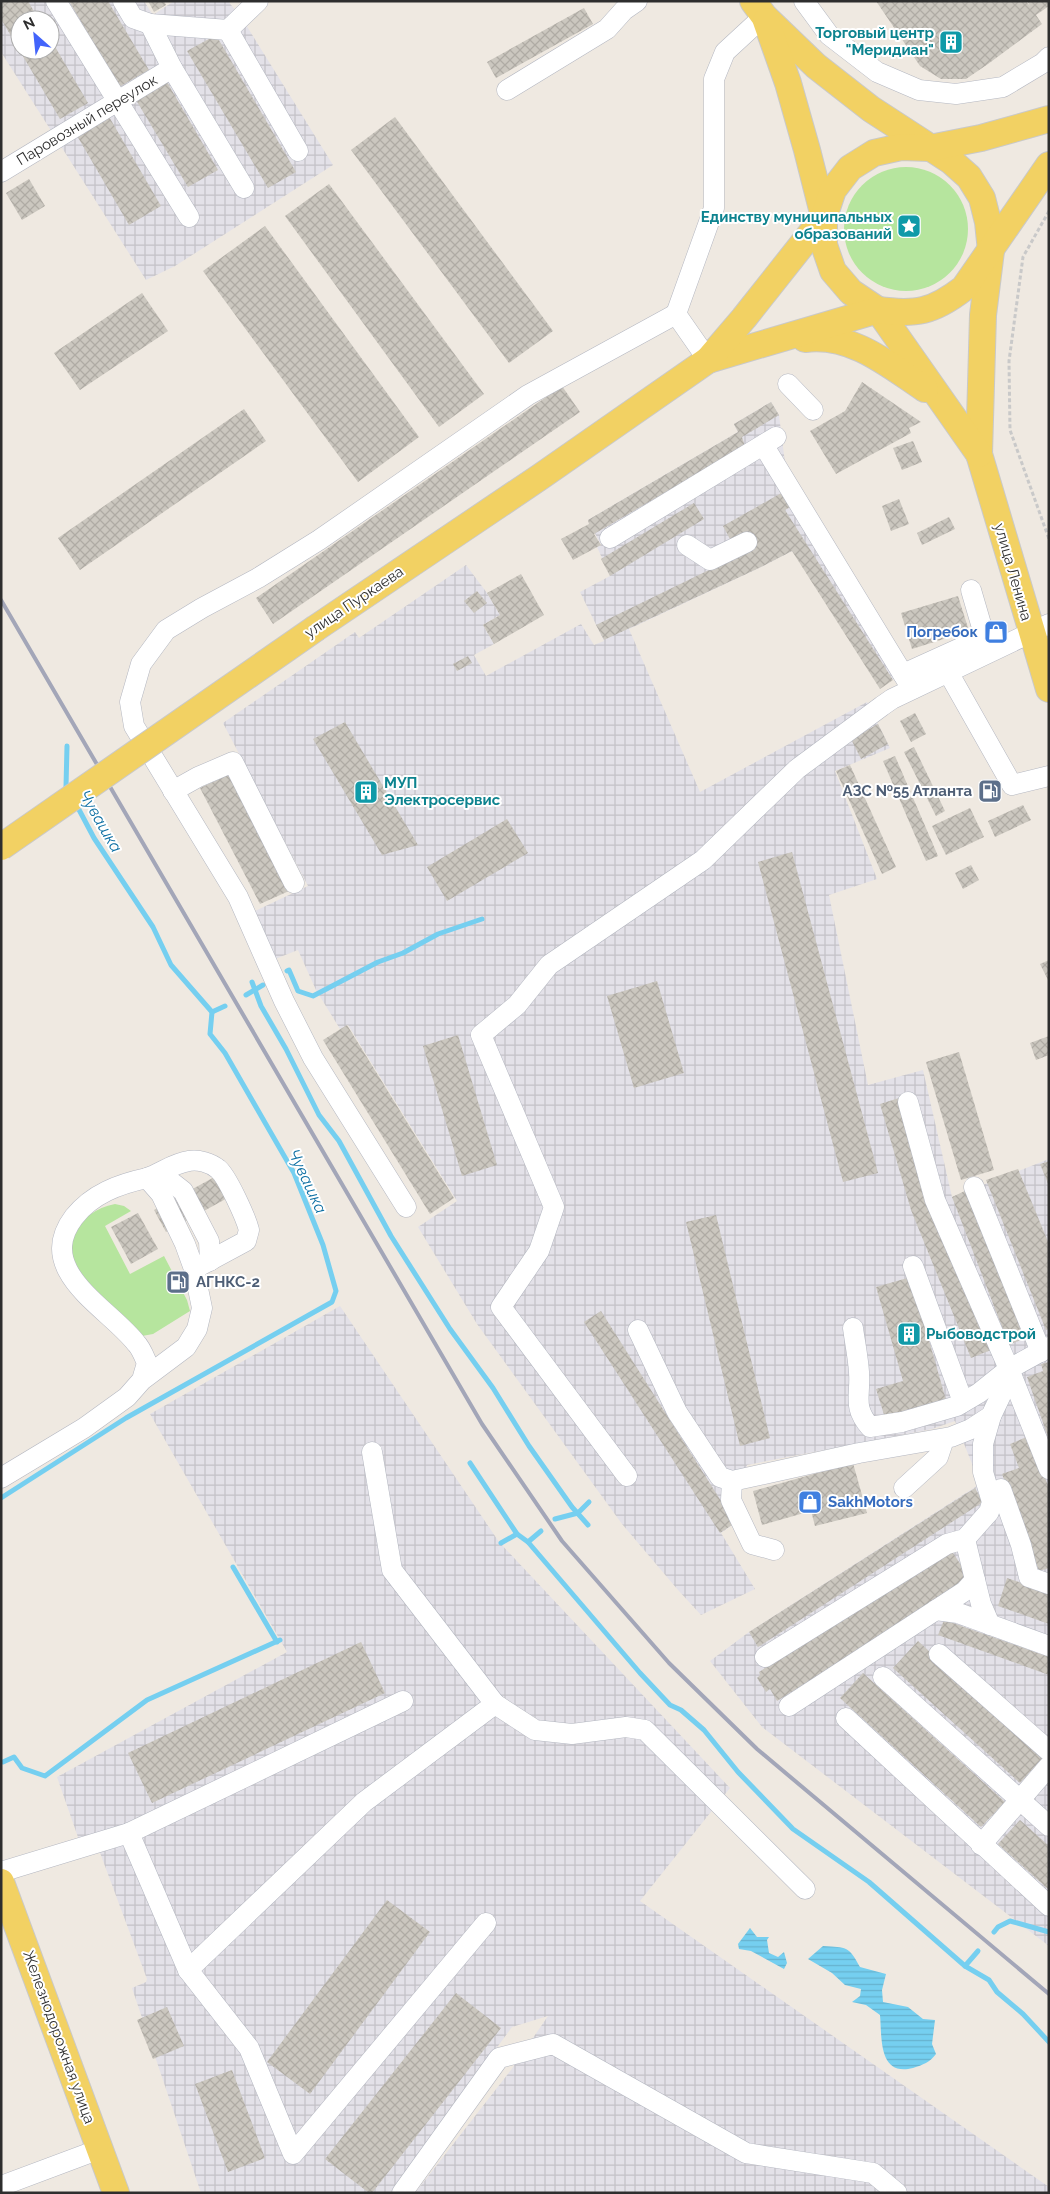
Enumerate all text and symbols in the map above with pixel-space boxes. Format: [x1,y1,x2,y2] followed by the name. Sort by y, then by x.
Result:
[10,10,60,60] north arrow
[21,14,37,33] text: N
[815,24,934,59] place label: Торговый центр "Меридиан"
[938,29,964,55] building icon: Торговый центр "Меридиан"
[13,71,161,169] street label: Паровозный переулок
[701,208,892,243] place label: Единству муниципальных образований
[896,213,922,239] place icon: Единству муниципальных образований
[990,521,1036,623] street label: улица Ленина
[301,562,407,642] street label: улица Пуркаева
[983,619,1009,645] shop icon: Погребок
[906,623,978,641] place label: Погребок
[384,774,501,809] place label: МУП Электросервис
[977,778,1003,804] fuel station icon: АЗС №55 Атланта
[353,779,379,805] building icon: МУП Электросервис
[842,782,972,800] place label: АЗС №55 Атланта
[75,787,126,856] water label: Чувашка
[284,1146,331,1217] water label: Чувашка
[165,1269,191,1295] fuel station icon: АГНКС-2
[196,1273,260,1291] place label: АГНКС-2
[896,1321,922,1347] building icon: Рыбоводстрой
[926,1325,1036,1343] place label: Рыбоводстрой
[797,1489,823,1515] shop icon: SakhMotors
[828,1493,913,1511] place label: SakhMotors
[19,1948,99,2126] street label: Железнодорожная улица

